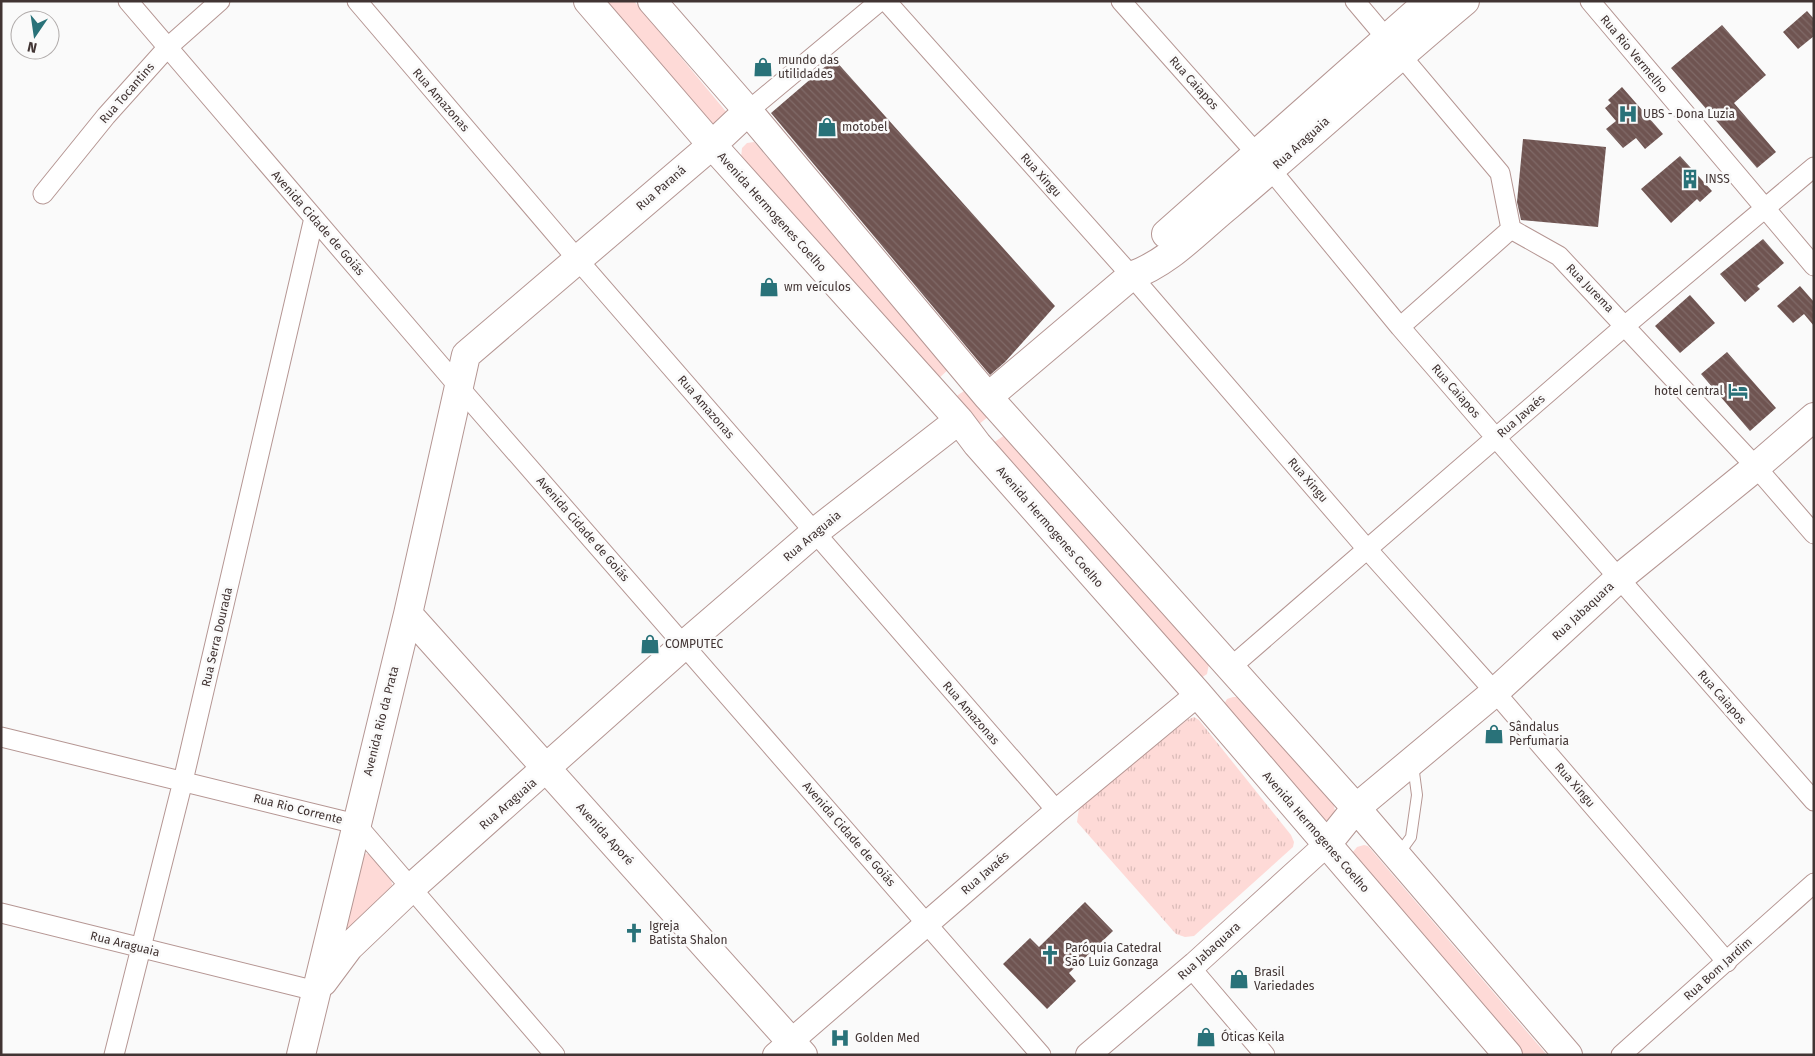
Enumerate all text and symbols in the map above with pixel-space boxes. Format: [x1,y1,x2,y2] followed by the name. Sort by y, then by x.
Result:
[10,10,60,60] north arrow
[1598,12,1670,96] street label: Rua Rio Vermelho
[26,38,39,57] text: N
[778,53,839,81] place label: mundo das utilidades
[1166,54,1222,113] street label: Rua Caiapos
[752,56,774,78] shop icon: mundo das utilidades
[97,59,157,126] street label: Rua Tocantins
[410,66,472,135] street label: Rua Amazonas
[1617,103,1639,125] hospital icon: UBS - Dona Luzia
[1643,107,1735,121] place label: UBS - Dona Luzia
[1270,114,1332,172] street label: Rua Araguaia
[816,116,838,138] shop icon: motobel
[842,120,888,134] place label: motobel
[715,149,829,275] street label: Avenida Hermogenes Coelho
[1018,150,1064,200] street label: Rua Xingu
[633,163,689,213] street label: Rua Paraná
[269,168,368,279] street label: Avenida Cidade de Goiás
[1679,168,1701,190] building icon: INSS
[1705,172,1730,186] place label: INSS
[1563,261,1617,315] street label: Rua Jurema
[758,276,780,298] shop icon: wm veículos
[784,280,851,294] place label: wm veículos
[1429,361,1483,421] street label: Rua Caiapos
[675,373,737,442] street label: Rua Amazonas
[1727,380,1749,402] hotel icon: hotel central
[1654,384,1723,398] place label: hotel central
[1494,391,1548,440] street label: Rua Javaés
[1285,455,1331,505] street label: Rua Xingu
[994,464,1106,590] street label: Avenida Hermogenes Coelho
[534,474,633,585] street label: Avenida Cidade de Goiás
[780,508,844,564] street label: Rua Araguaia
[1549,579,1617,643] street label: Rua Jabaquara
[199,586,235,688] street label: Rua Serra Dourada
[639,633,661,655] shop icon: COMPUTEC
[665,637,723,651] place label: COMPUTEC
[361,665,401,777] street label: Avenida Rio da Prata
[1695,667,1749,727] street label: Rua Caiapos
[940,679,1002,748] street label: Rua Amazonas
[1509,720,1569,748] place label: Sândalus Perfumaria
[1483,723,1505,745] shop icon: Sândalus Perfumaria
[1552,760,1598,810] street label: Rua Xingu
[1260,769,1372,895] street label: Avenida Hermogenes Coelho
[477,775,539,833] street label: Rua Araguaia
[800,779,899,890] street label: Avenida Cidade de Goiás
[252,791,344,827] street label: Rua Rio Corrente
[574,800,636,868] street label: Avenida Aporé
[958,848,1012,897] street label: Rua Javaés
[649,919,728,947] place label: Igreja Batista Shalon
[1175,919,1243,983] street label: Rua Jabaquara
[623,922,645,944] church icon: Igreja Batista Shalon
[89,929,161,959] street label: Rua Araguaia
[1681,935,1755,1003] street label: Rua Bom Jardim
[1065,941,1162,969] place label: Paróquia Catedral São Luiz Gonzaga
[1039,944,1061,966] church icon: Paróquia Catedral São Luiz Gonzaga
[1254,965,1315,993] place label: Brasil Variedades
[1228,968,1250,990] shop icon: Brasil Variedades
[1195,1026,1217,1048] shop icon: Óticas Keila
[829,1027,851,1049] hospital icon: Golden Med
[1221,1029,1285,1044] place label: Óticas Keila
[855,1031,920,1045] place label: Golden Med

